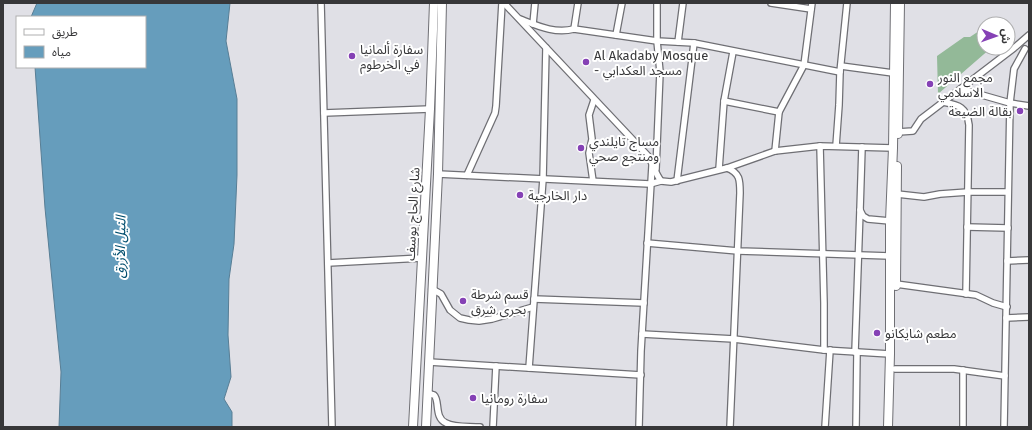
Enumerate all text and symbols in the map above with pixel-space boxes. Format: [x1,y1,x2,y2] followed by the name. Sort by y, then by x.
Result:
[16,16,146,68] legend
[976,16,1016,56] north arrow
[52,25,78,40] text: طريق
[999,29,1012,44] text: ش
[360,41,423,75] place label: سفارة ألمانيا في الخرطوم
[52,45,71,59] text: مياه
[594,48,708,81] place label: Al Akadaby Mosque - مسجد العكدابي
[347,51,357,61] marker: سفارة ألمانيا في الخرطوم
[581,57,591,67] marker: Al Akadaby Mosque - مسجد العكدابي
[937,70,993,103] place label: مجمع النور الاسلامي
[925,79,935,89] marker: مجمع النور الاسلامي
[948,104,1012,119] place label: بقالة الضيعة
[1015,106,1025,116] marker: بقالة الضيعة
[589,134,659,167] place label: مساج تايلندي ومنتجع صحي
[576,143,586,153] marker: مساج تايلندي ومنتجع صحي
[403,167,425,261] street label: شارع الحاج يوسف
[528,188,587,203] place label: دار الخارجية
[515,190,525,200] marker: دار الخارجية
[111,214,130,279] water label: النيل الأزرق
[471,287,529,318] place label: قسم شرطة بحرى شرق
[458,296,468,306] marker: قسم شرطة بحرى شرق
[885,326,957,344] place label: مطعم شايكانو
[872,328,882,338] marker: مطعم شايكانو
[481,391,548,406] place label: سفارة رومانيا
[468,393,478,403] marker: سفارة رومانيا

